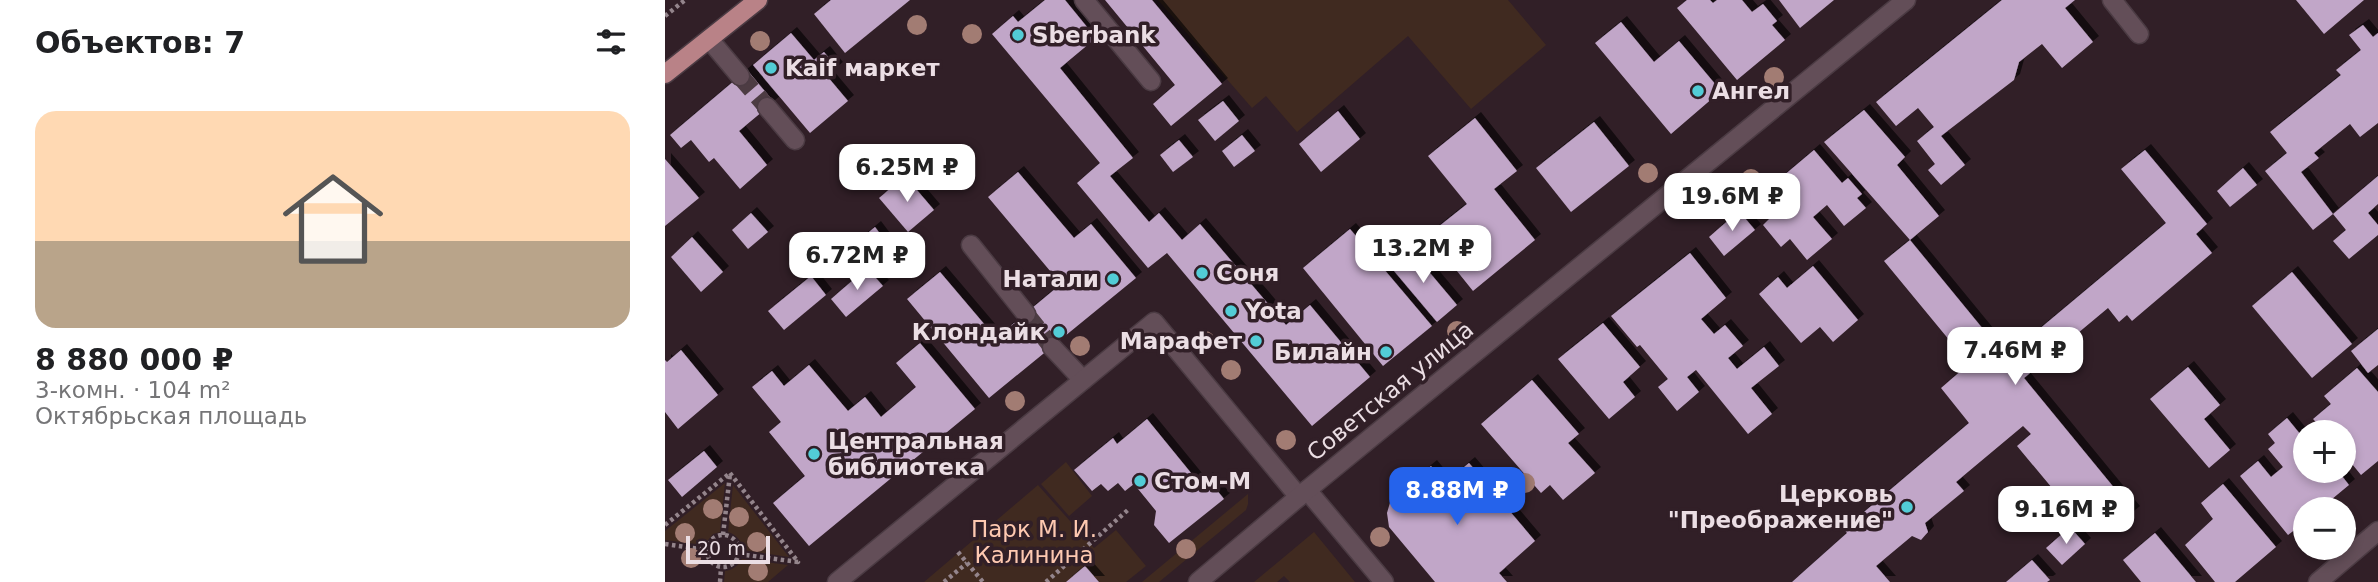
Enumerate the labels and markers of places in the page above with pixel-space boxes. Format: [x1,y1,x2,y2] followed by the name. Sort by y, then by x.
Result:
[1032,22,1156,48] place label: Sberbank
[1010,27,1026,43] marker: Sberbank
[785,55,940,81] place label: Kaif маркет
[763,60,779,76] marker: Kaif маркет
[1712,78,1790,104] place label: Ангел
[1690,83,1706,99] marker: Ангел
[842,144,972,204] pin: 6.25M ₽
[1667,174,1797,233] pin: 19.6M ₽
[1358,226,1488,285] pin: 13.2M ₽
[792,232,922,292] pin: 6.72M ₽
[1216,260,1279,286] place label: Соня
[1194,265,1210,281] marker: Соня
[1002,266,1099,292] place label: Натали
[1105,271,1121,287] marker: Натали
[1244,298,1302,324] place label: Yota
[1223,303,1239,319] marker: Yota
[912,319,1045,345] place label: Клондайк
[1051,324,1067,340] marker: Клондайк
[1120,328,1243,354] place label: Марафет
[1950,328,2080,387] pin: 7.46M ₽
[1248,333,1264,349] marker: Марафет
[1274,339,1372,365] place label: Билайн
[1378,344,1394,360] marker: Билайн
[828,428,1004,480] place label: Центральная библиотека
[806,446,822,462] marker: Центральная библиотека
[1154,468,1251,494] place label: Стом-М
[1392,468,1522,527] pin: 8.88M ₽
[1132,473,1148,489] marker: Стом-М
[1668,481,1893,533] place label: Церковь "Преображение"
[2001,486,2131,546] pin: 9.16M ₽
[1899,499,1915,515] marker: Церковь "Преображение"

